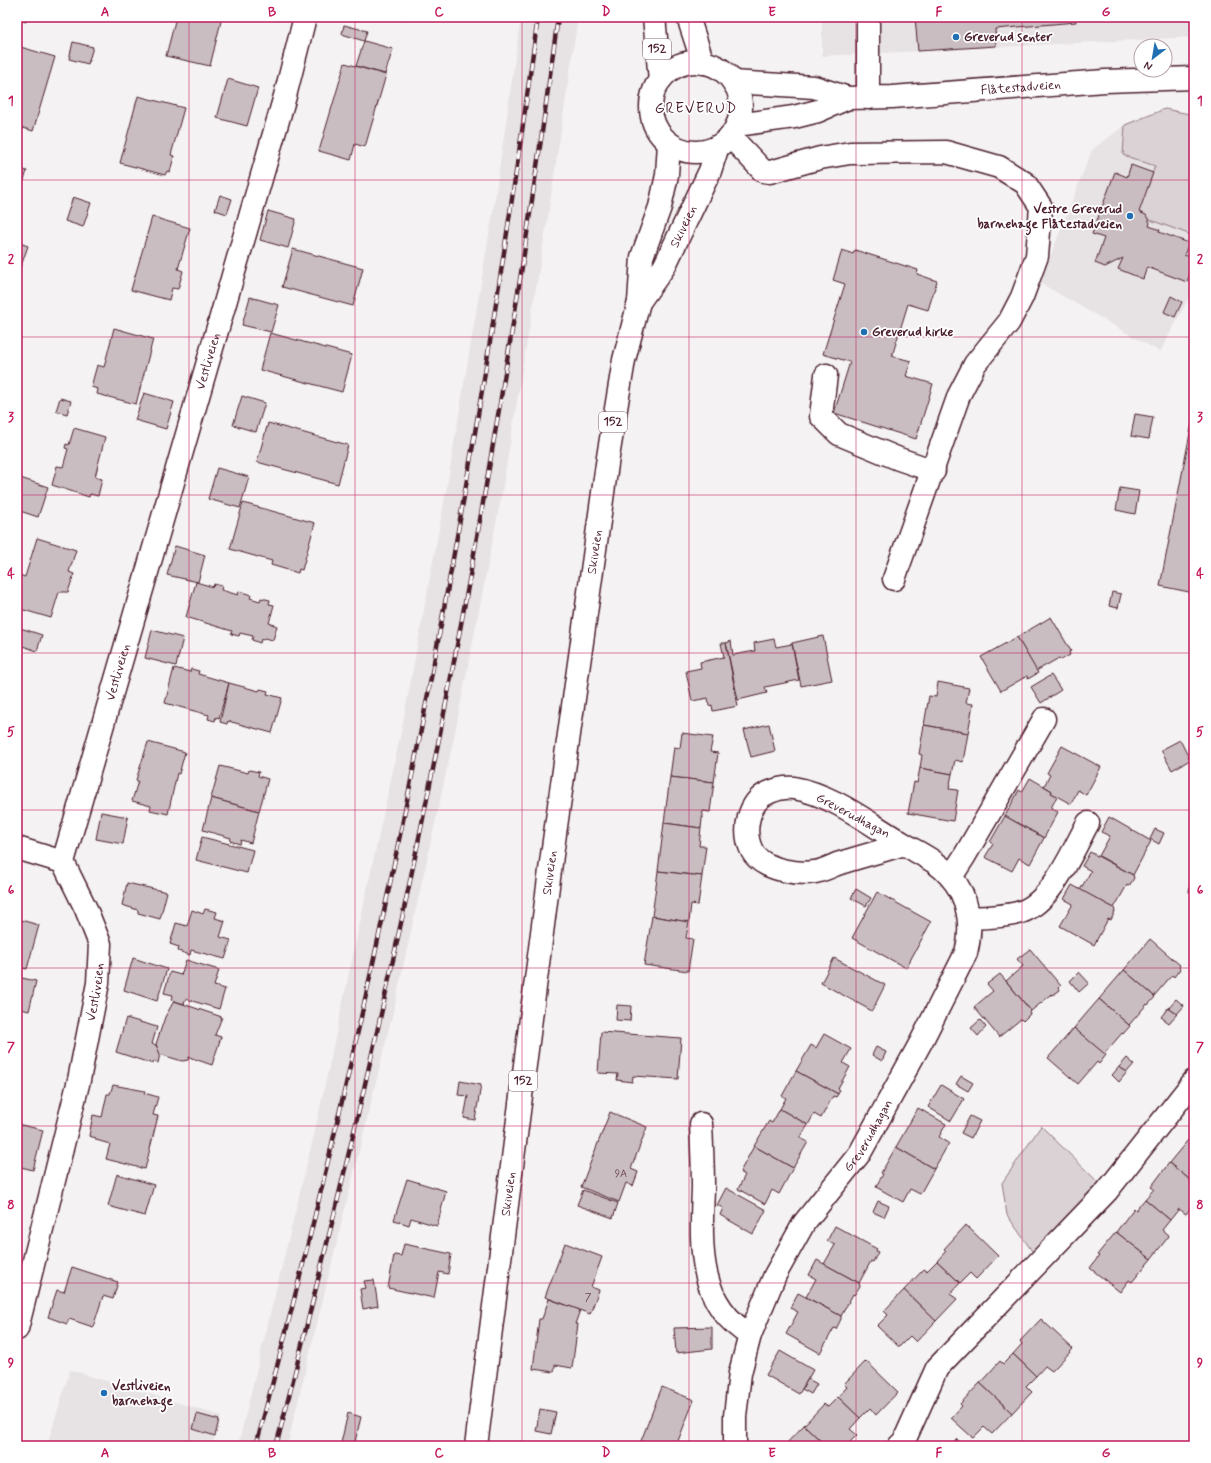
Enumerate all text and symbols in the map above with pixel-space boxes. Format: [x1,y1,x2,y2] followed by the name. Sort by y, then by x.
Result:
[101,4,109,21] text: A
[268,4,277,21] text: B
[434,4,444,21] text: C
[602,4,611,21] text: D
[768,4,776,21] text: E
[936,4,943,21] text: F
[1102,4,1111,21] text: G
[964,29,1053,46] place label: Greverud senter
[951,32,961,42] marker: Greverud senter
[1133,38,1173,78] north arrow
[643,39,671,59] road number: 152
[1142,58,1155,74] text: N
[980,76,1061,99] street label: Flåtestadveien
[8,93,14,110] text: 1
[1197,93,1203,110] text: 1
[655,99,737,119] district label: GREVERUD
[977,201,1122,236] place label: Vestre Greverud barnehage Flåtestadveien
[666,203,701,250] street label: Skiveien
[1125,211,1135,221] marker: Vestre Greverud barnehage Flåtestadveien
[8,251,15,268] text: 2
[1197,251,1204,268] text: 2
[872,324,953,341] place label: Greverud kirke
[859,327,869,337] marker: Greverud kirke
[192,331,224,392] street label: Vestliveien
[8,409,14,426] text: 3
[1197,409,1203,426] text: 3
[599,412,627,432] road number: 152
[583,528,606,575] street label: Skiveien
[7,566,15,583] text: 4
[1196,566,1204,583] text: 4
[102,642,134,703] street label: Vestliveien
[7,724,15,741] text: 5
[1196,724,1204,741] text: 5
[813,789,893,843] street label: Greverudhagan
[538,849,561,896] street label: Skiveien
[8,882,15,899] text: 6
[1197,882,1204,899] text: 6
[82,963,108,1023] street label: Vestliveien
[7,1039,15,1056] text: 7
[1196,1039,1204,1056] text: 7
[509,1071,537,1091] road number: 152
[840,1096,896,1175] street label: Greverudhagan
[615,1167,627,1181] house number: 9A
[497,1171,520,1217] street label: Skiveien
[7,1197,15,1214] text: 8
[1196,1197,1204,1214] text: 8
[585,1291,592,1305] house number: 7
[8,1355,15,1372] text: 9
[1197,1355,1204,1372] text: 9
[112,1378,173,1413] place label: Vestliveien barnehage
[99,1388,109,1398] marker: Vestliveien barnehage
[101,1445,109,1462] text: A
[268,1445,277,1462] text: B
[434,1445,444,1462] text: C
[602,1445,611,1462] text: D
[768,1445,776,1462] text: E
[936,1445,943,1462] text: F
[1102,1445,1111,1462] text: G

